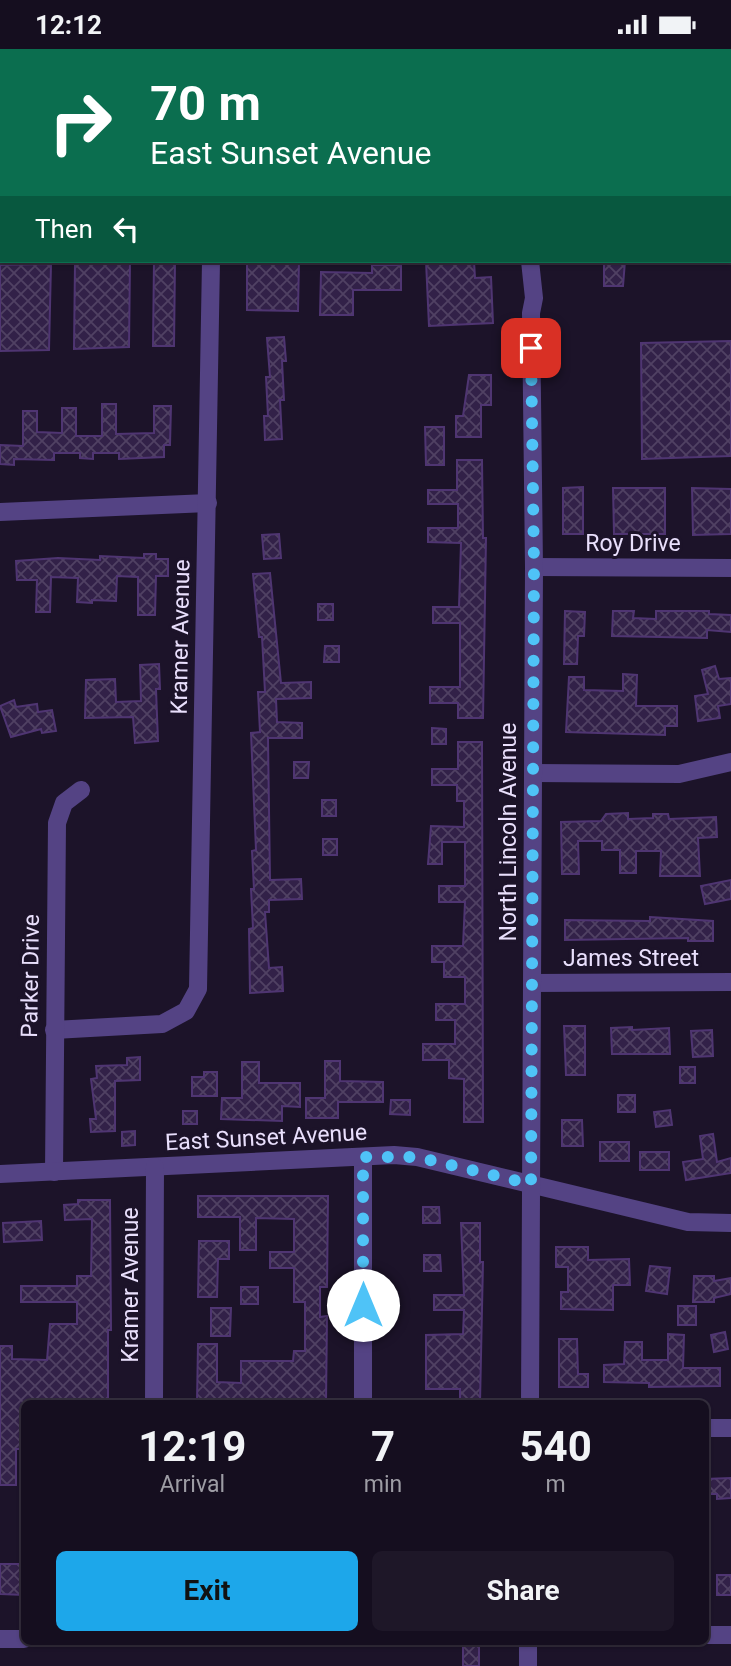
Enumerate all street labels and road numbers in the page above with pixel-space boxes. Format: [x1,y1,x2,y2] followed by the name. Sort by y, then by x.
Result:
[585,530,681,557] street label: Roy Drive
[166,559,195,715] street label: Kramer Avenue
[495,723,522,941] street label: North Lincoln Avenue
[16,914,45,1038] street label: Parker Drive
[563,945,699,972] street label: James Street
[164,1119,368,1156] street label: East Sunset Avenue
[117,1207,144,1363] street label: Kramer Avenue

